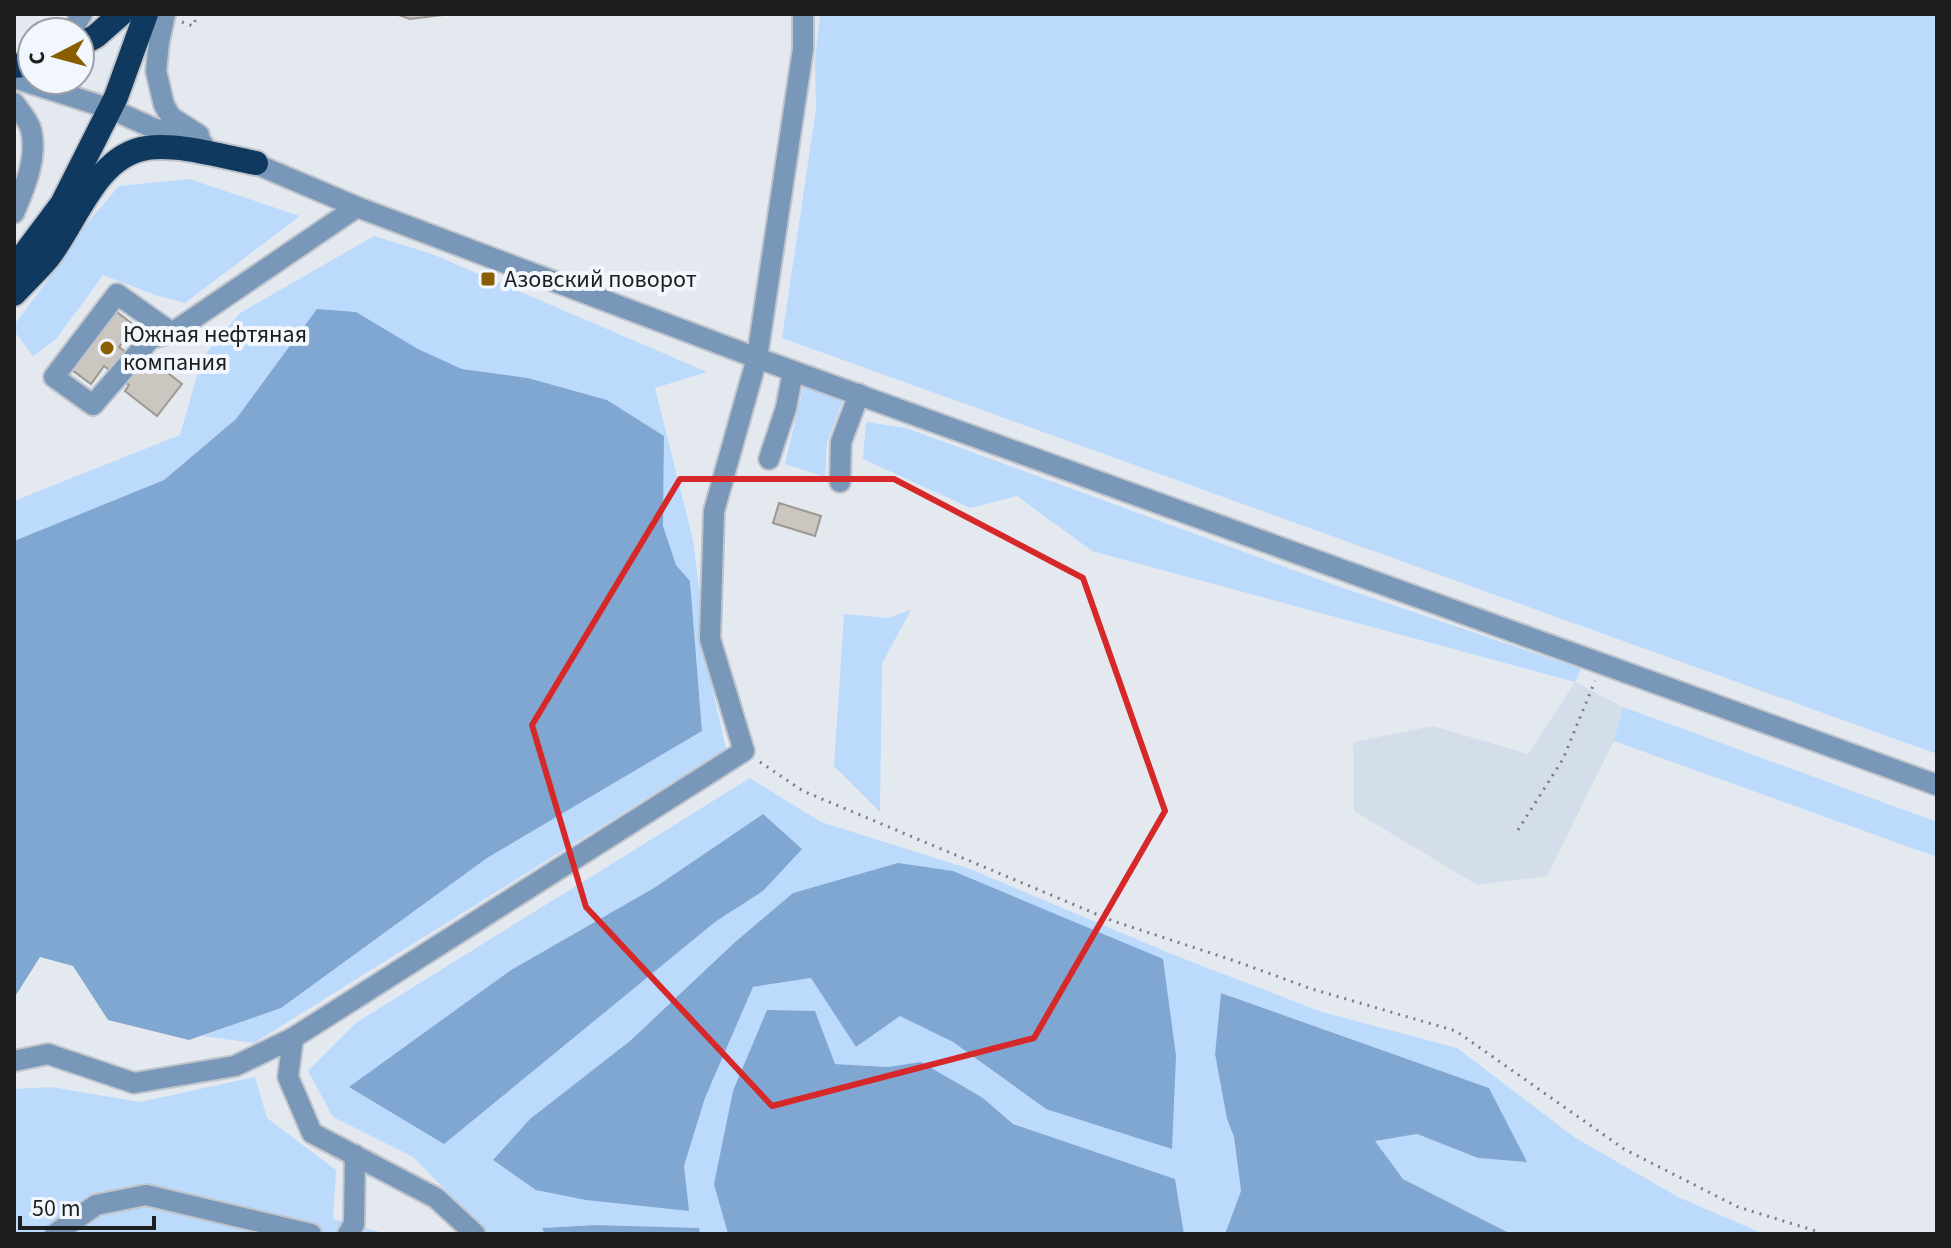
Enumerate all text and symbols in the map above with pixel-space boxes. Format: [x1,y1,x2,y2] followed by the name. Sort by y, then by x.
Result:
[16,16,96,96] north arrow
[21,50,54,66] text: С
[504,262,697,297] place label: Азовский поворот
[479,270,497,288] marker: Азовский поворот
[123,317,307,380] place label: Южная нефтяная компания
[98,339,116,357] marker: Южная нефтяная компания
[20,1180,154,1230] scale bar
[32,1191,81,1226] text: 50 m

